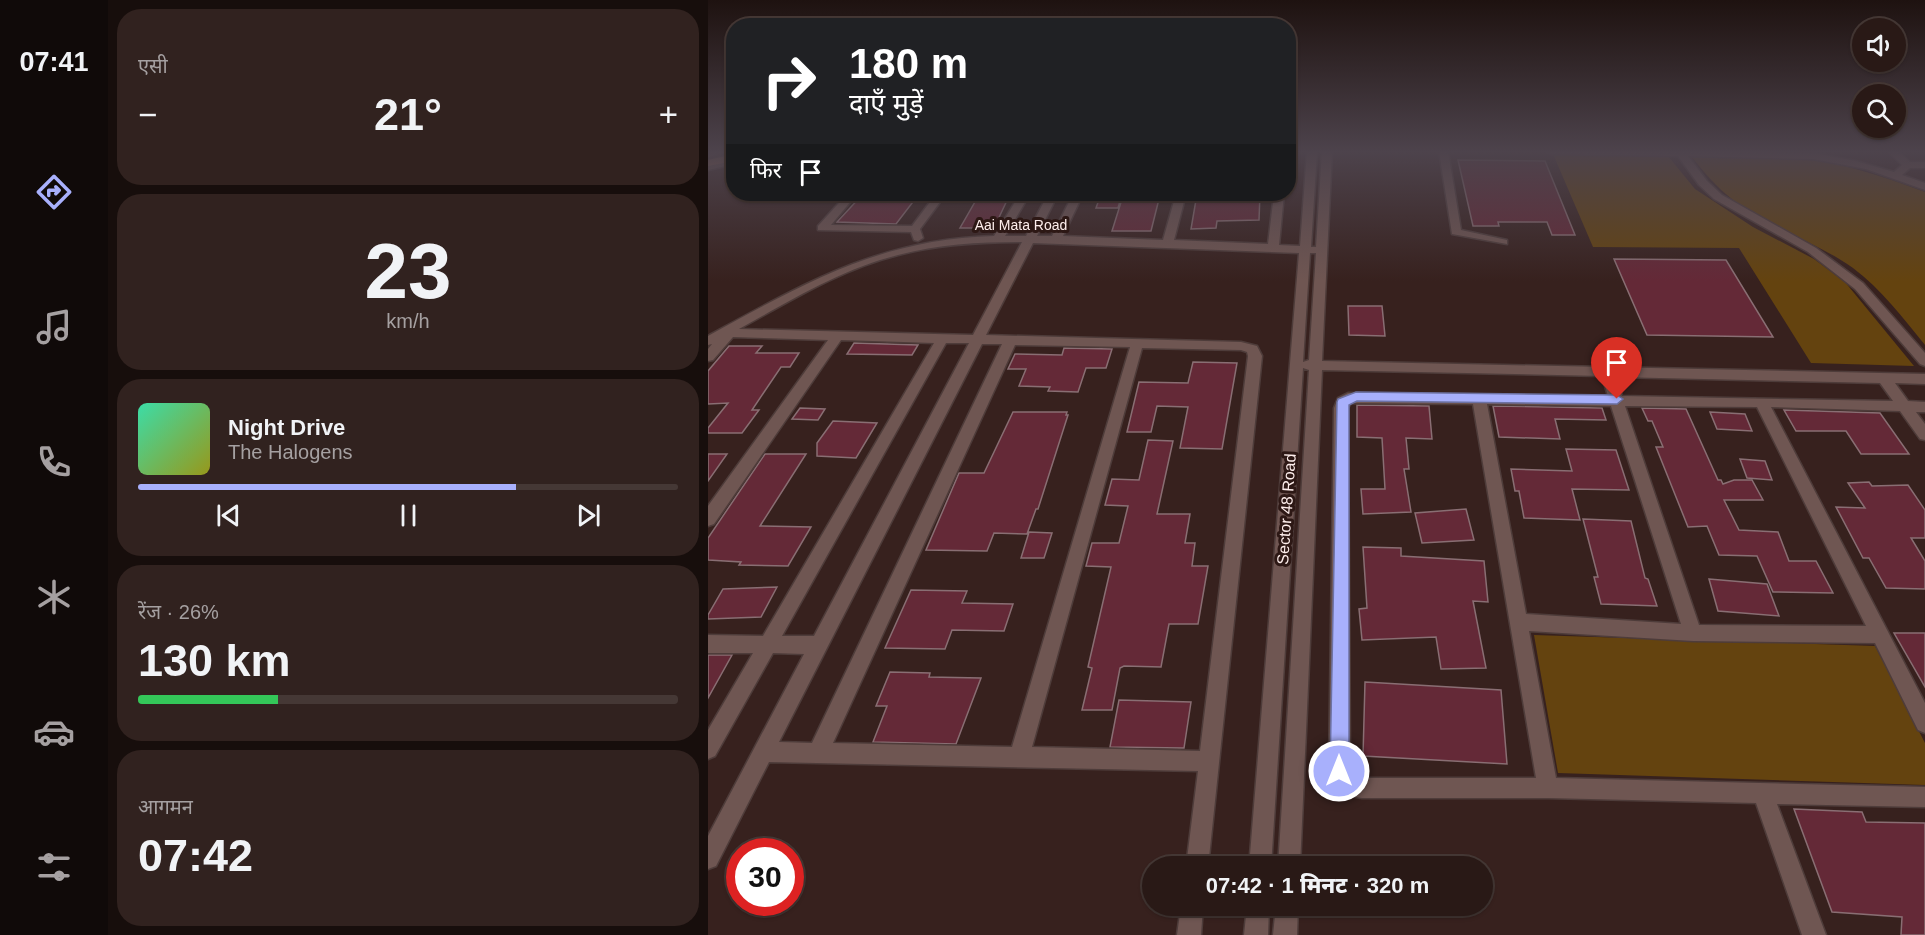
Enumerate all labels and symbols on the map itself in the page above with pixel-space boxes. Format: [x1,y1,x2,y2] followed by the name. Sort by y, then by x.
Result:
[975,217,1067,233] street label: Aai Mata Road
[1591,337,1642,399] pin
[1274,453,1299,565] street label: Sector 48 Road
[1307,739,1371,803] position arrow
[726,838,804,916] speed limit sign: 30

